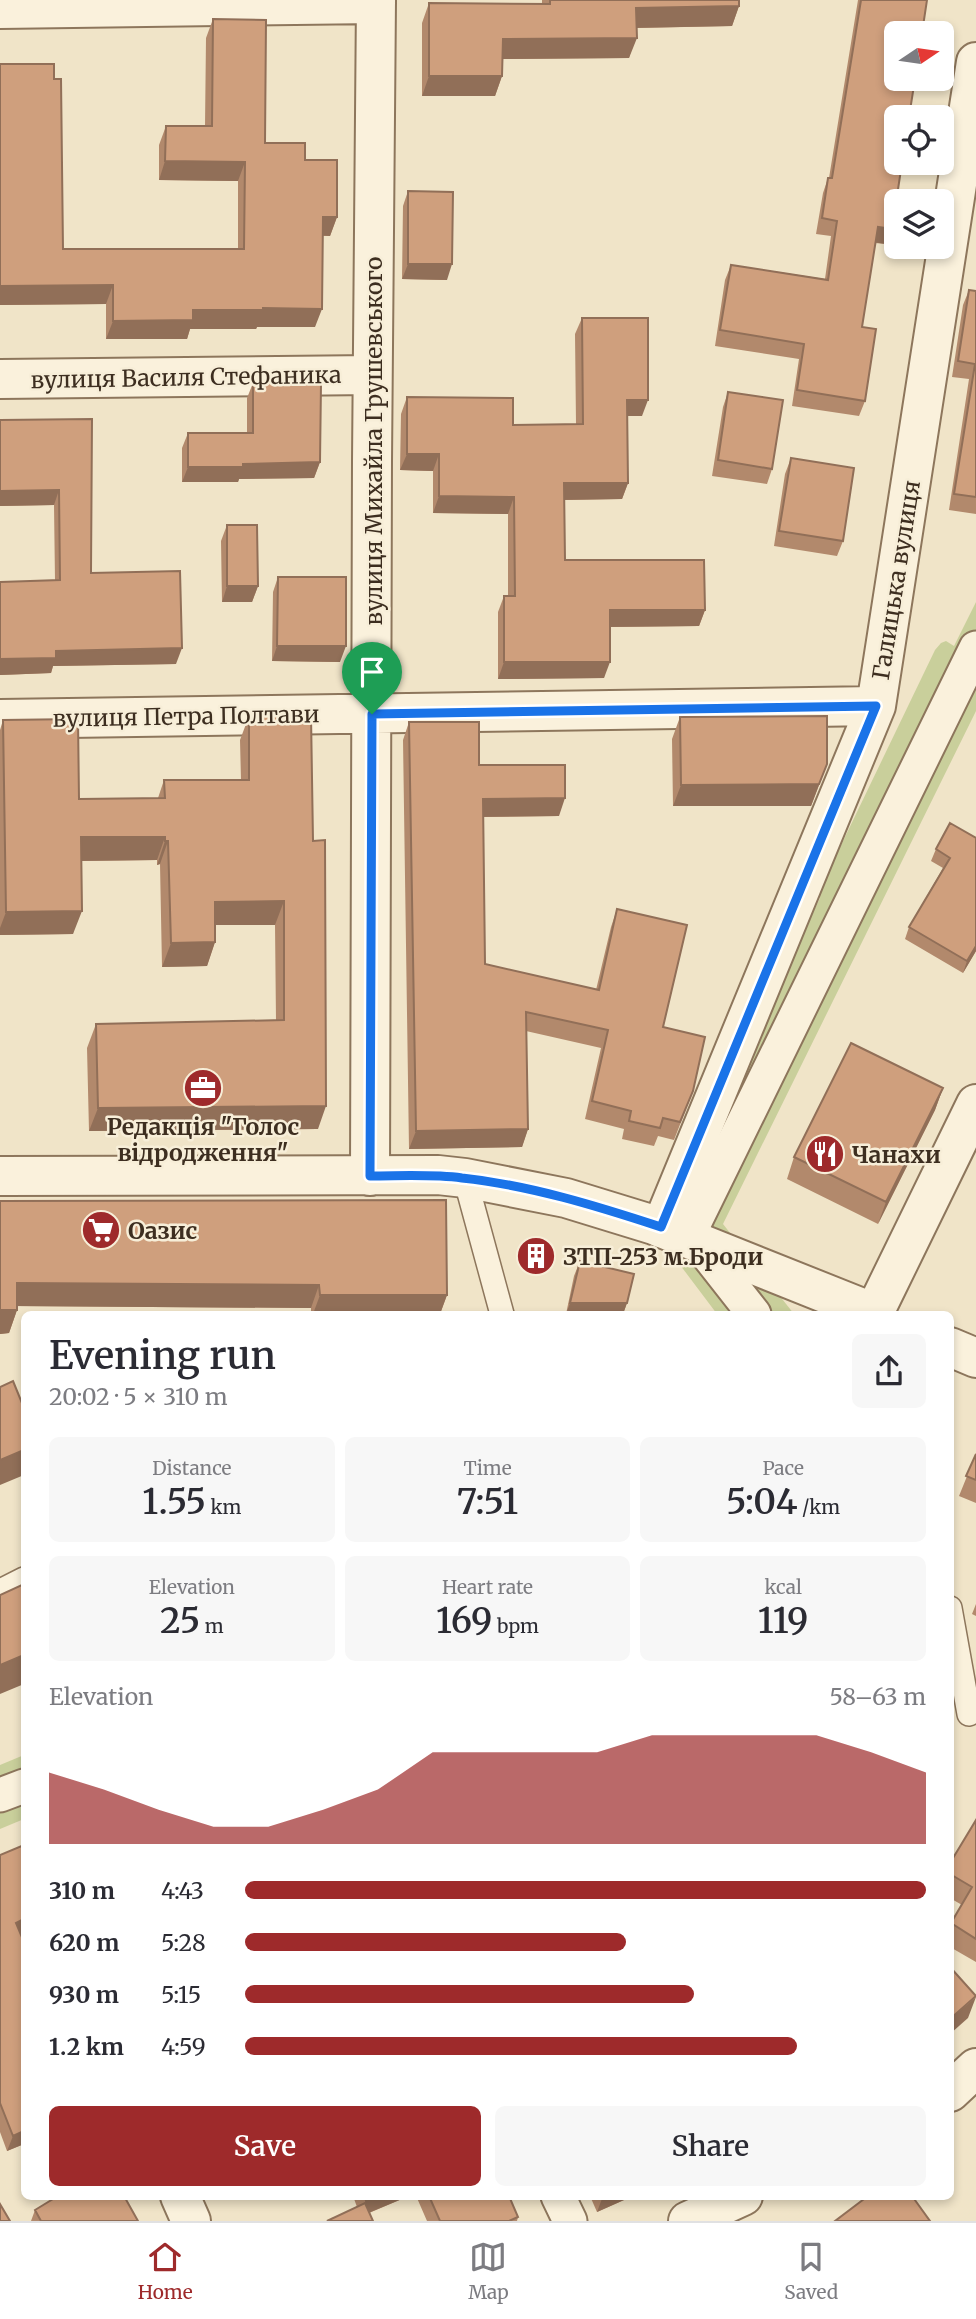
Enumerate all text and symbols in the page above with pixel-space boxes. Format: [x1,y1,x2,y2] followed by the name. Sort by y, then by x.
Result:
[884,21,954,91] north arrow
[884,21,954,259] map controls
[884,105,954,175] button: locate
[884,189,954,259] button: layers
[359,257,388,625] street label: вулиця Михайла Грушевського
[30,360,342,394] street label: вулиця Василя Стефаника
[866,478,926,682] street label: Галицька вулиця
[342,642,402,714] pin
[353,653,391,691] icon: arrive
[52,699,320,733] street label: вулиця Петра Полтави
[182,1067,224,1109] office icon: Редакція "Голос відродження"
[107,1112,299,1167] place label: Редакція "Голос відродження"
[804,1133,846,1175] restaurant icon: Чанахи
[852,1140,941,1169] place label: Чанахи
[80,1209,122,1251] supermarket icon: Оазис
[128,1216,197,1245] place label: Оазис
[515,1235,557,1277] building icon: ЗТП-253 м.Броди
[563,1242,763,1271] place label: ЗТП-253 м.Броди
[49,1332,276,1379] text: Evening run
[852,1334,926,1408] button: share
[49,1382,228,1411] text: 20:02 · 5 × 310 m
[152,1456,232,1480] text: Distance
[463,1456,512,1480] text: Time
[762,1456,804,1480] text: Pace
[142,1480,206,1524] text: 1.55
[457,1480,518,1524] text: 7:51
[726,1480,797,1524] text: 5:04
[206,1495,241,1519] text: km
[797,1495,840,1519] text: /km
[149,1575,235,1599] text: Elevation
[442,1575,533,1599] text: Heart rate
[764,1575,802,1599] text: kcal
[160,1599,200,1643] text: 25
[436,1599,492,1643] text: 169
[758,1599,808,1643] text: 119
[200,1614,224,1638] text: m
[492,1614,539,1638] text: bpm
[49,1682,153,1711] text: Elevation
[829,1682,926,1711] text: 58–63 m
[49,1876,115,1905] text: 310 m
[161,1876,204,1905] text: 4:43
[49,1928,119,1957] text: 620 m
[161,1928,206,1957] text: 5:28
[49,1980,119,2009] text: 930 m
[161,1980,201,2009] text: 5:15
[49,2032,124,2061] text: 1.2 km
[161,2032,206,2061] text: 4:59
[49,2106,481,2186] button: Save
[495,2106,926,2186] button: Share
[138,2238,193,2304] tab: Home
[468,2238,509,2304] tab: Map
[784,2238,838,2304] tab: Saved

